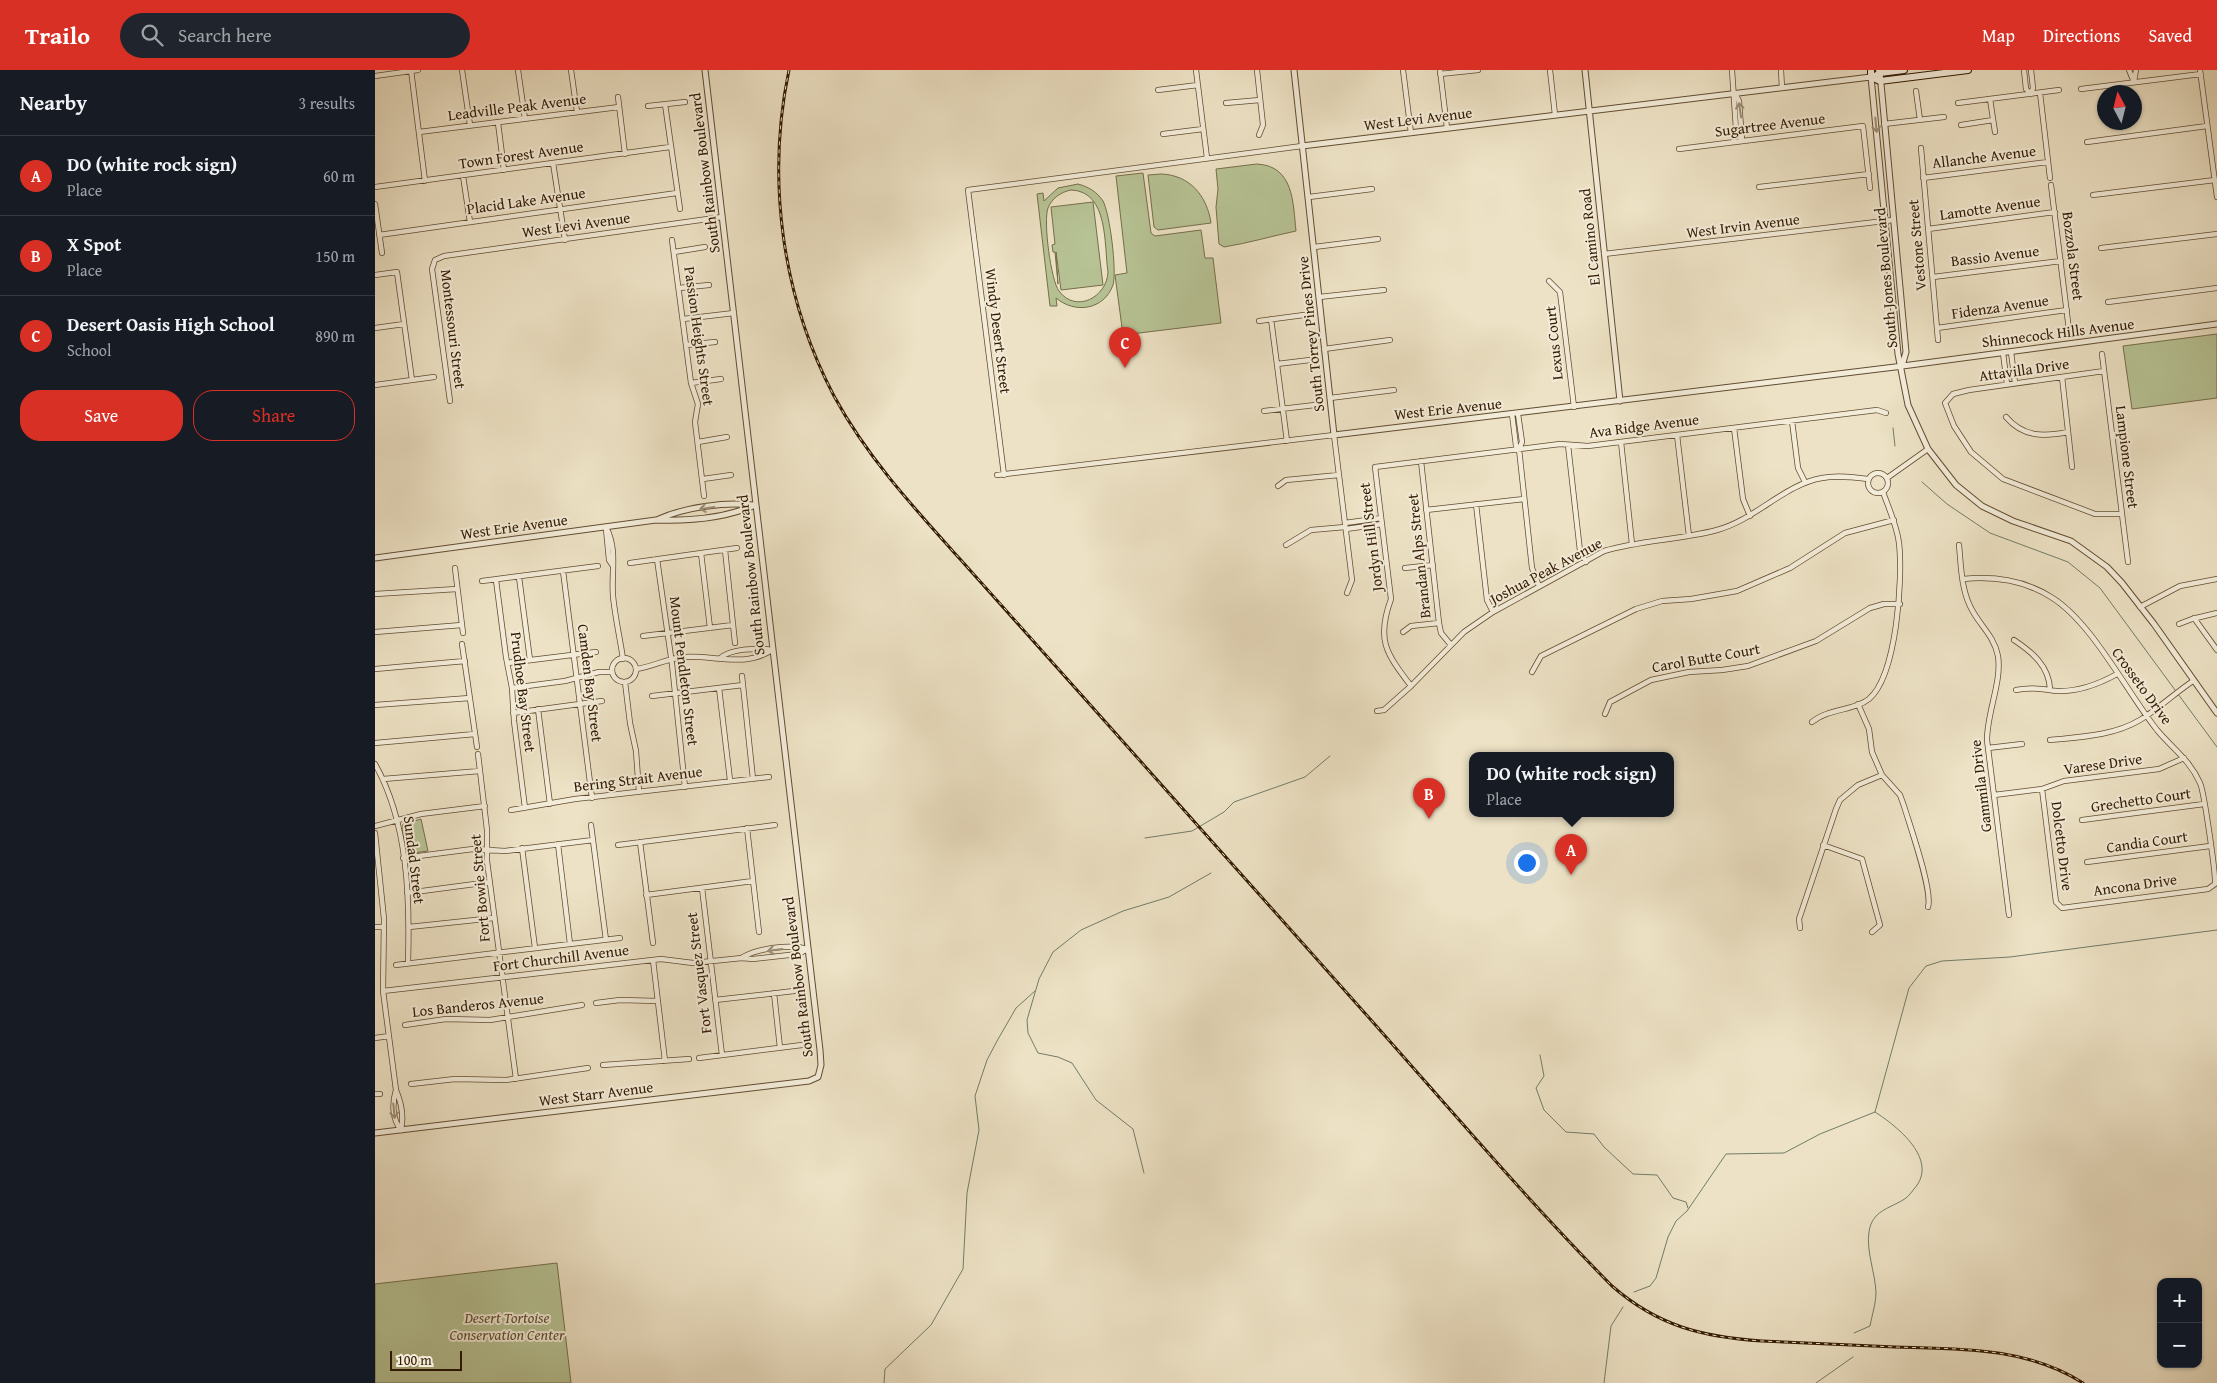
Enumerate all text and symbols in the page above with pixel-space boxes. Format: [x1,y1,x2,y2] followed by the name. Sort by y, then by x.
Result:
[120,13,470,58] search box
[25,18,90,53] text: Trailo
[138,21,166,49] icon: search
[178,21,272,49] text: Search here
[1982,22,2015,49] text: Map
[2043,22,2120,49] text: Directions
[2148,22,2192,49] text: Saved
[2097,85,2142,130] north arrow
[20,87,87,118] text: Nearby
[447,88,587,125] street label: Leadville Peak Avenue
[298,91,355,115] text: 3 results
[684,92,725,254] street label: South Rainbow Boulevard
[1362,101,1473,136] street label: West Levi Avenue
[1735,103,1745,119] one-way arrow
[1714,107,1826,142] street label: Sugartree Avenue
[1871,117,1881,133] one-way arrow
[457,135,585,174] street label: Town Forest Avenue
[1931,140,2037,173] street label: Allanche Avenue
[67,150,237,178] text: DO (white rock sign)
[31,164,41,188] text: A
[323,164,355,188] text: 60 m
[67,178,102,202] text: Place
[465,182,587,219] street label: Placid Lake Avenue
[1574,187,1605,287] street label: El Camino Road
[1938,190,2042,225] street label: Lamotte Avenue
[1902,198,1931,292] street label: Vestone Street
[520,207,631,243] street label: West Levi Avenue
[1869,207,1902,349] street label: South Jones Boulevard
[1685,208,1801,243] street label: West Irvin Avenue
[2058,210,2089,302] street label: Bozzola Street
[67,230,121,258] text: X Spot
[1950,240,2040,271] street label: Bassio Avenue
[31,244,41,268] text: B
[315,244,355,268] text: 150 m
[1292,255,1329,413] street label: South Torrey Pines Drive
[67,258,102,282] text: Place
[679,265,720,408] street label: Passion Heights Street
[980,267,1017,395] street label: Windy Desert Street
[436,268,471,390] street label: Montessouri Street
[1950,289,2050,324] street label: Fidenza Avenue
[1539,304,1568,381] street label: Lexus Court
[67,310,275,338] text: Desert Oasis High School
[1981,313,2135,352] street label: Shinnecock Hills Avenue
[31,324,41,348] text: C
[315,324,355,348] text: 890 m
[1109,327,1141,368] pin: C
[67,338,111,362] text: School
[1978,353,2070,386] street label: Attavilla Drive
[20,390,183,441] button: Save
[193,390,355,441] button: Share
[1393,392,1503,425] street label: West Erie Avenue
[2111,404,2144,510] street label: Lampione Street
[1588,408,1700,443] street label: Ava Ridge Avenue
[1353,481,1388,595] street label: Jordyn Hill Street
[1401,492,1436,620] street label: Brandan Alps Street
[732,494,769,656] street label: South Rainbow Boulevard
[699,503,715,513] one-way arrow
[459,509,569,544] street label: West Erie Avenue
[1484,532,1606,610] street label: Joshua Peak Avenue
[665,595,704,748] street label: Mount Pendleton Street
[573,623,608,744] street label: Camden Bay Street
[506,631,541,754] street label: Prudhoe Bay Street
[1650,638,1762,677] street label: Carol Butte Court
[2107,643,2178,729] street label: Crosseto Drive
[1964,739,1997,833] street label: Gammila Drive
[2062,748,2143,779] street label: Varese Drive
[1469,752,1674,817] popup
[1486,759,1657,787] text: DO (white rock sign)
[572,760,704,797] street label: Bering Strait Avenue
[1413,778,1445,819] pin: B
[2090,782,2193,817] street label: Grechetto Court
[1486,787,1522,811] text: Place
[2047,800,2078,892] street label: Dolcetto Drive
[399,815,430,906] street label: Sundad Street
[2105,825,2190,858] street label: Candia Court
[464,833,495,943] street label: Fort Bowie Street
[1555,834,1587,875] pin: A
[1514,850,1540,876] your location
[2092,868,2178,901] street label: Ancona Drive
[777,896,818,1058] street label: South Rainbow Boulevard
[681,911,716,1035] street label: Fort Vasquez Street
[492,939,630,976] street label: Fort Churchill Avenue
[767,945,783,955] one-way arrow
[411,987,545,1022] street label: Los Banderos Avenue
[537,1076,654,1111] street label: West Starr Avenue
[389,1102,399,1118] one-way arrow
[2157,1278,2202,1368] map controls
[2157,1278,2202,1323] button: +
[449,1307,565,1345] park label: Desert Tortoise Conservation Center
[2157,1323,2202,1368] button: −
[390,1348,463,1371] scale bar
[397,1350,432,1370] text: 100 m

